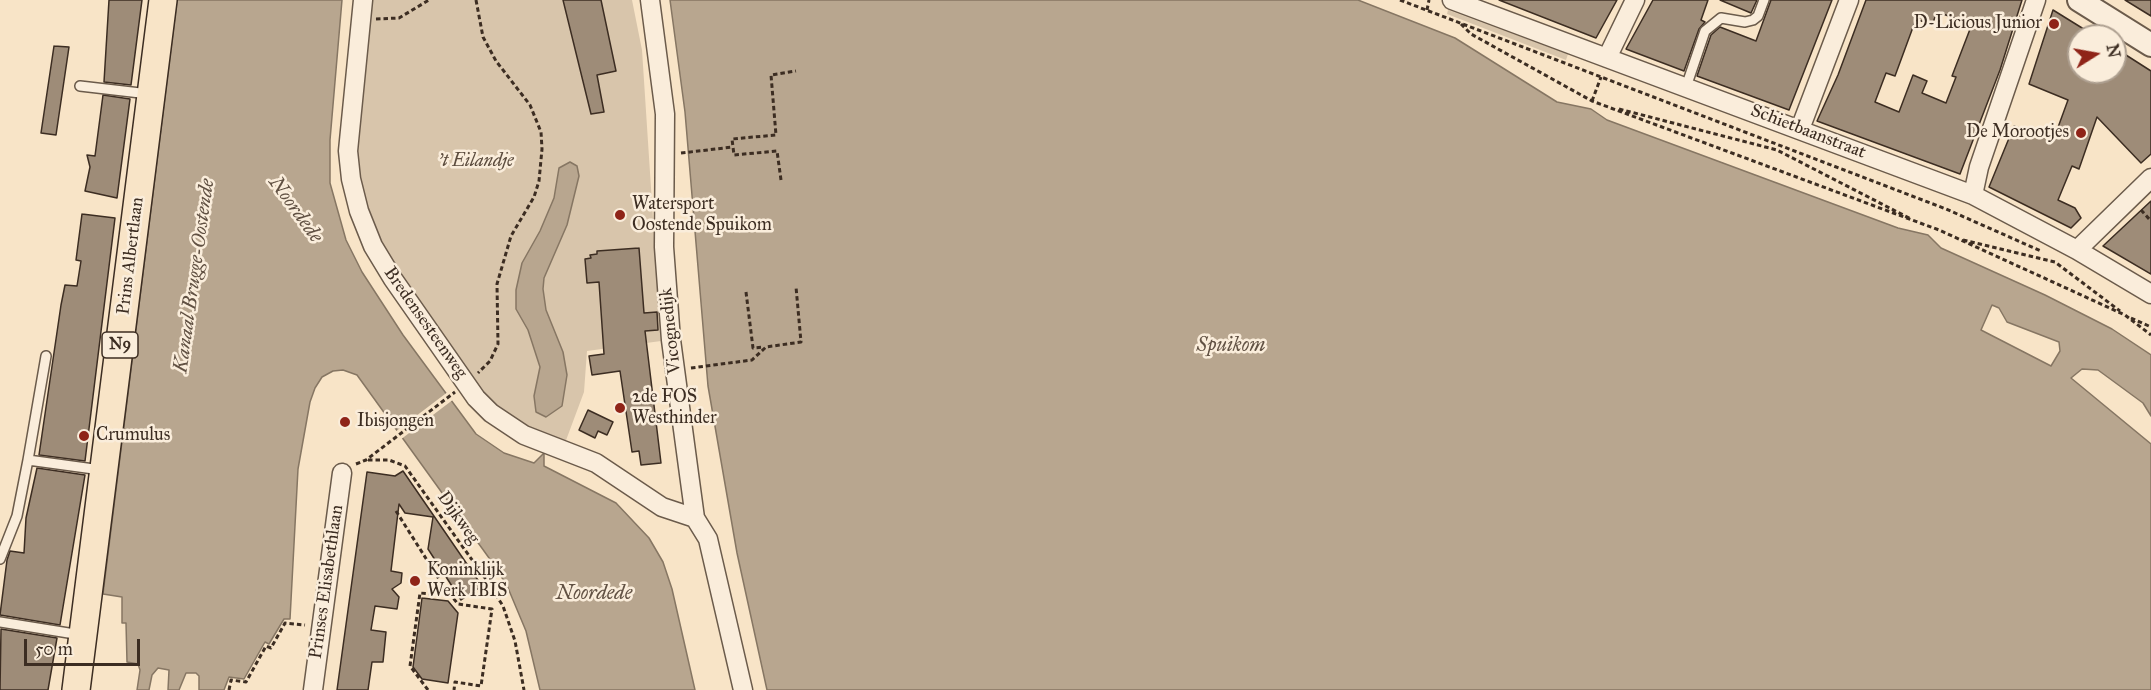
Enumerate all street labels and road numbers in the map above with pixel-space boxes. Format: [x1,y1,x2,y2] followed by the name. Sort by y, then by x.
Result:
[1747,100,1869,164] street label: Schietbaanstraat
[113,196,149,316] street label: Prins Albertlaan
[378,263,472,383] street label: Bredensesteenweg
[656,287,686,375] street label: Vicognedijk
[102,332,138,358] road number: N9
[432,488,484,548] street label: Dijkweg
[305,504,349,660] street label: Prinses Elisabethlaan

